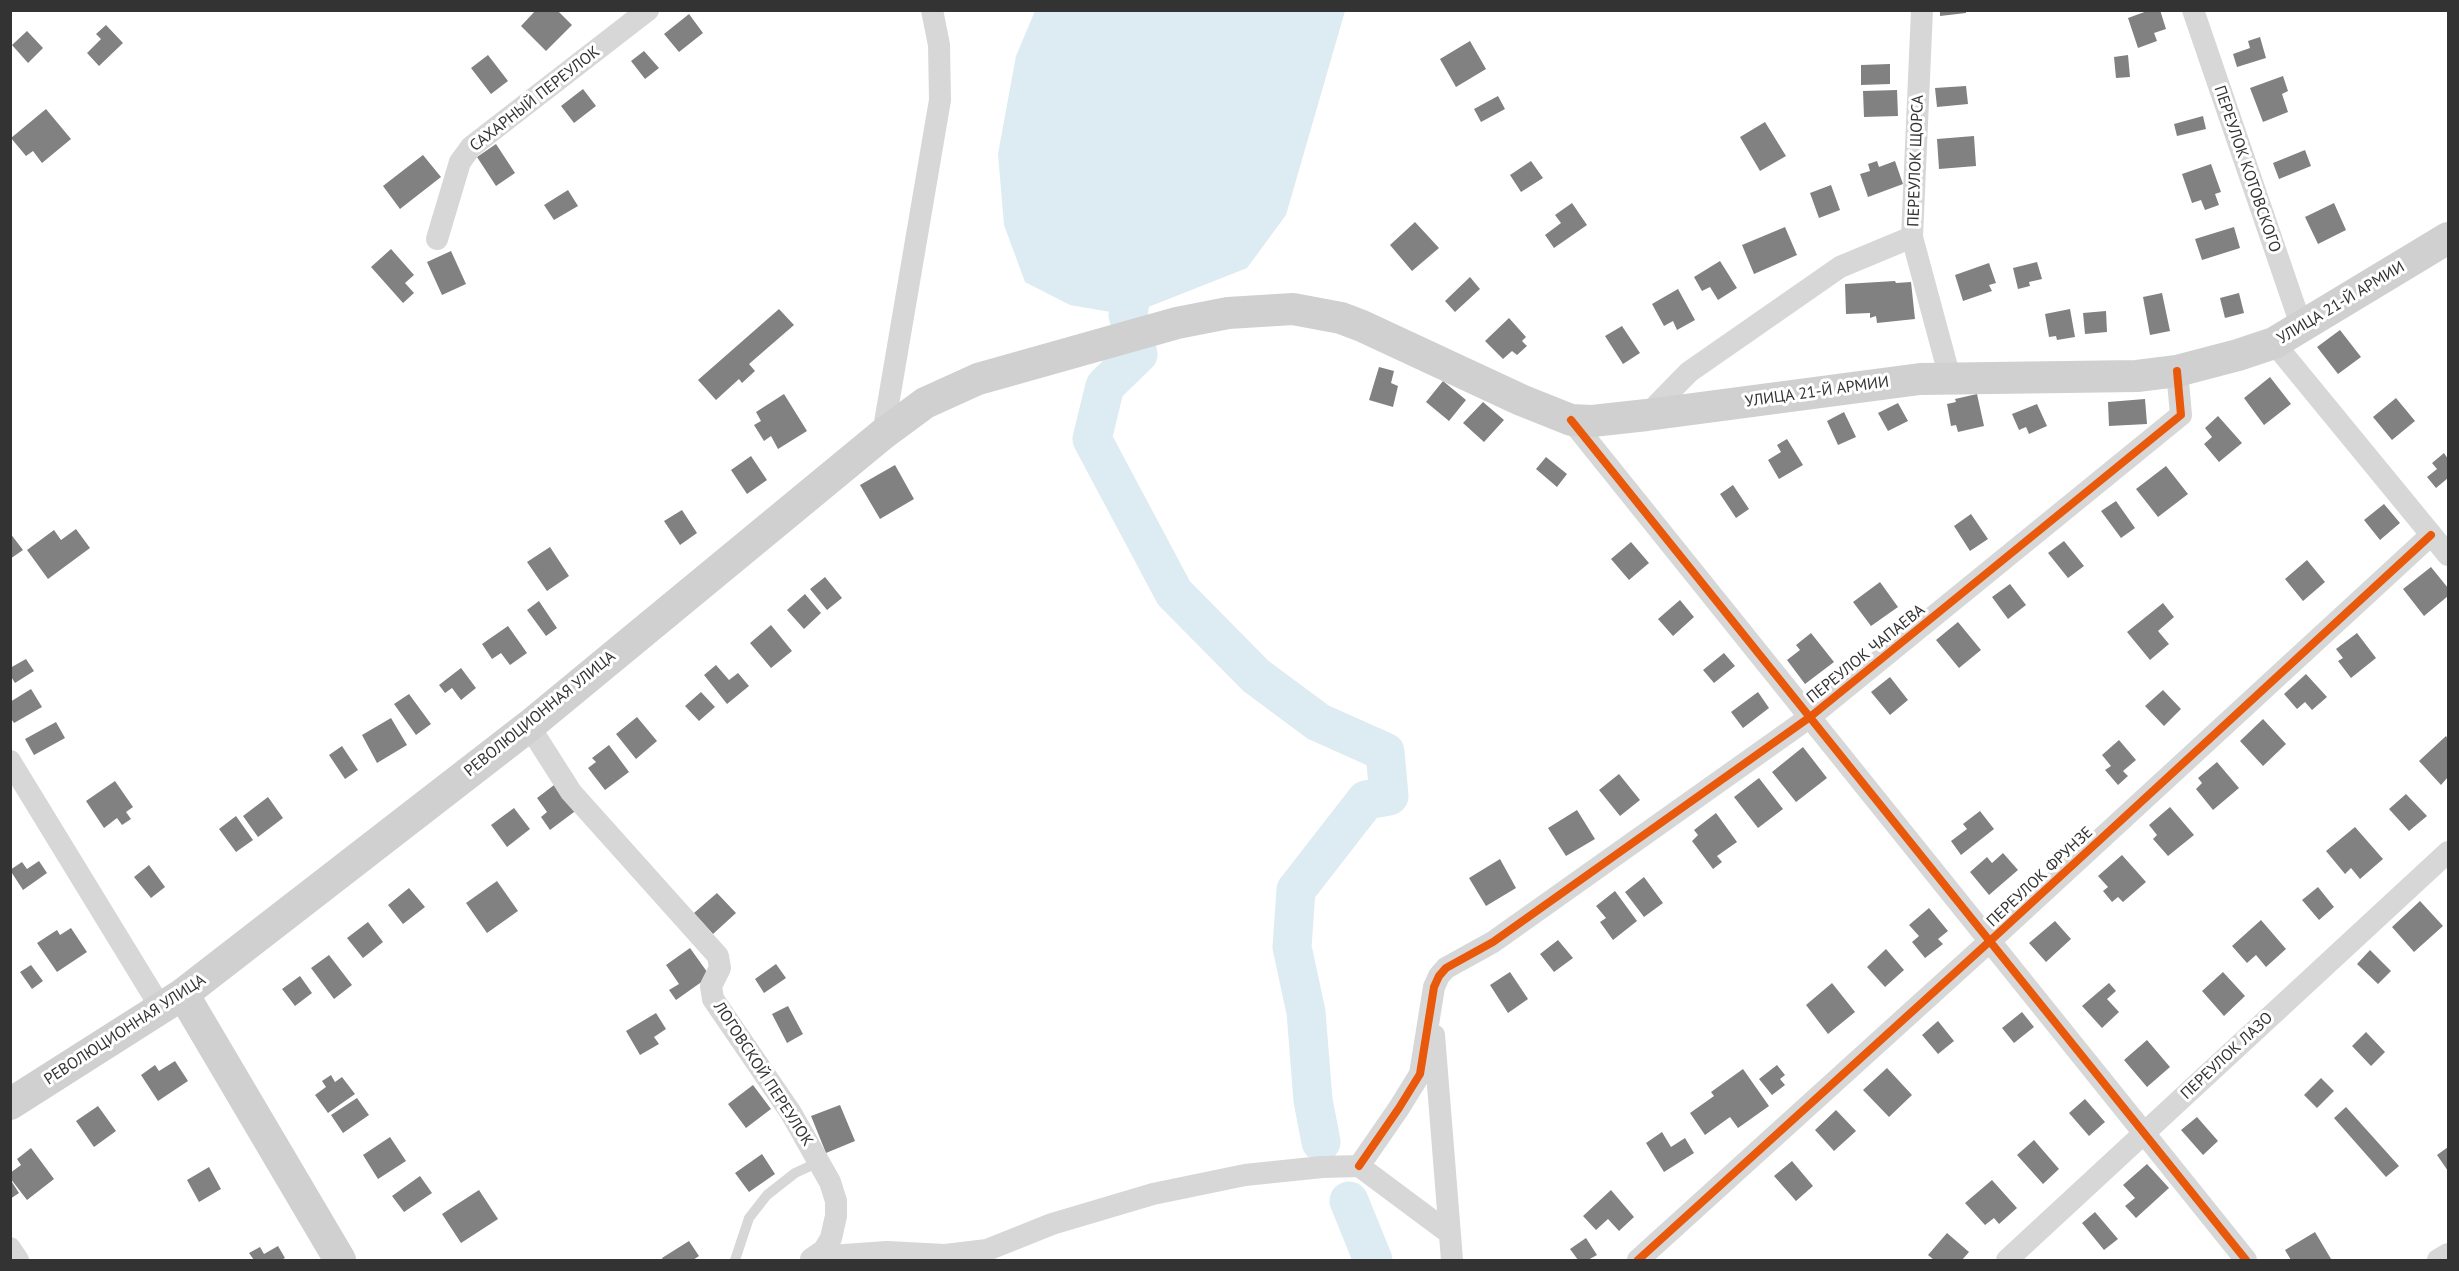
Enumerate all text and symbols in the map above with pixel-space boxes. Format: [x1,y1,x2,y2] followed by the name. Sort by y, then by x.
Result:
[466,42,604,156] street label: САХАРНЫЙ ПЕРЕУЛОК
[2209,83,2285,255] street label: ПЕРЕУЛОК КОТОВСКОГО
[1904,95,1928,227] street label: ПЕРЕУЛОК ЩОРСА
[2274,257,2408,349] street label: УЛИЦА 21-Й АРМИИ
[1744,372,1890,412] street label: УЛИЦА 21-Й АРМИИ
[1803,601,1929,707] street label: ПЕРЕУЛОК ЧАПАЕВА
[461,647,619,781] street label: РЕВОЛЮЦИОННАЯ УЛИЦА
[1983,823,2097,931] street label: ПЕРЕУЛОК ФРУНЗЕ
[41,971,209,1089] street label: РЕВОЛЮЦИОННАЯ УЛИЦА
[709,998,817,1150] street label: ЛОГОВСКОЙ ПЕРЕУЛОК
[2177,1008,2277,1104] street label: ПЕРЕУЛОК ЛАЗО

